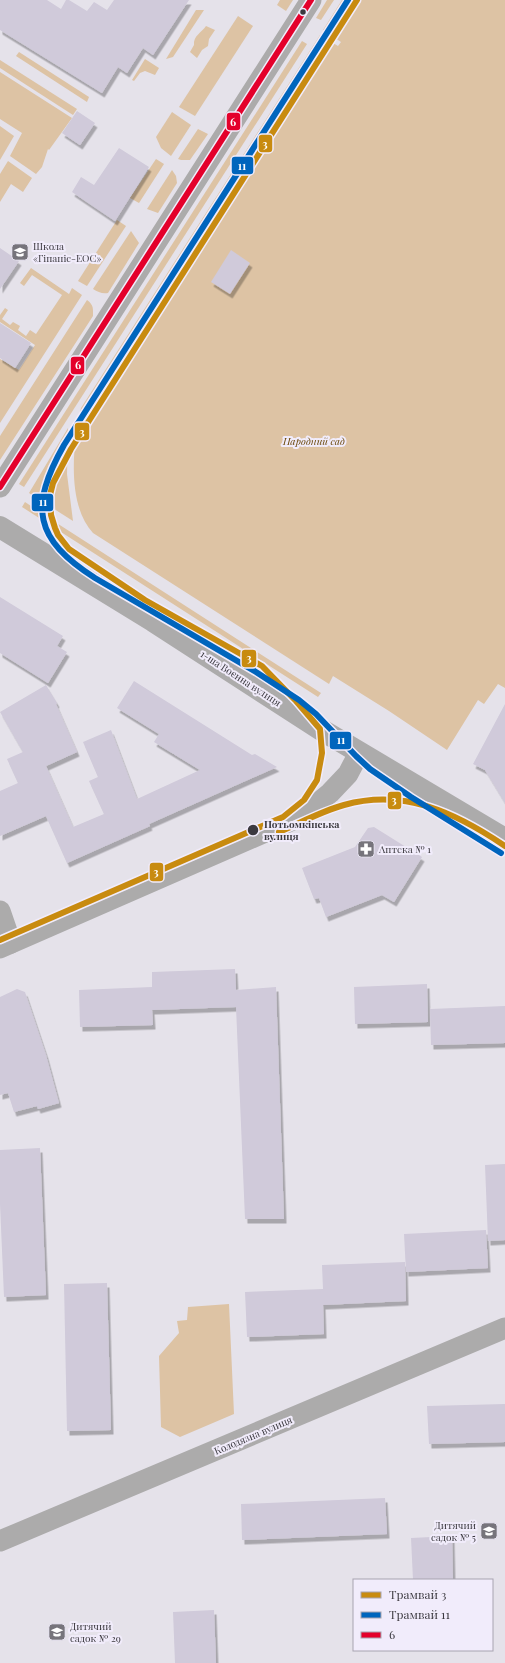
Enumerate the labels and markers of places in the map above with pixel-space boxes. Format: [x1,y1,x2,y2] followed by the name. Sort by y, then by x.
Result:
[298,7,308,17] unlabelled marker
[33,239,101,265] place label: Школа «Гіпаніс-ЕОС»
[10,242,30,262] school or university icon: Школа «Гіпаніс-ЕОС»
[264,817,340,843] place label: Потьомкінська вулиця
[246,823,260,837] marker: Потьомкінська вулиця
[356,839,376,859] pharmacy icon: Аптека № 1
[378,842,431,856] place label: Аптека № 1
[431,1518,476,1544] place label: Дитячий садок № 5
[479,1521,499,1541] school or university icon: Дитячий садок № 5
[70,1619,121,1645] place label: Дитячий садок № 29
[47,1622,67,1642] school or university icon: Дитячий садок № 29

